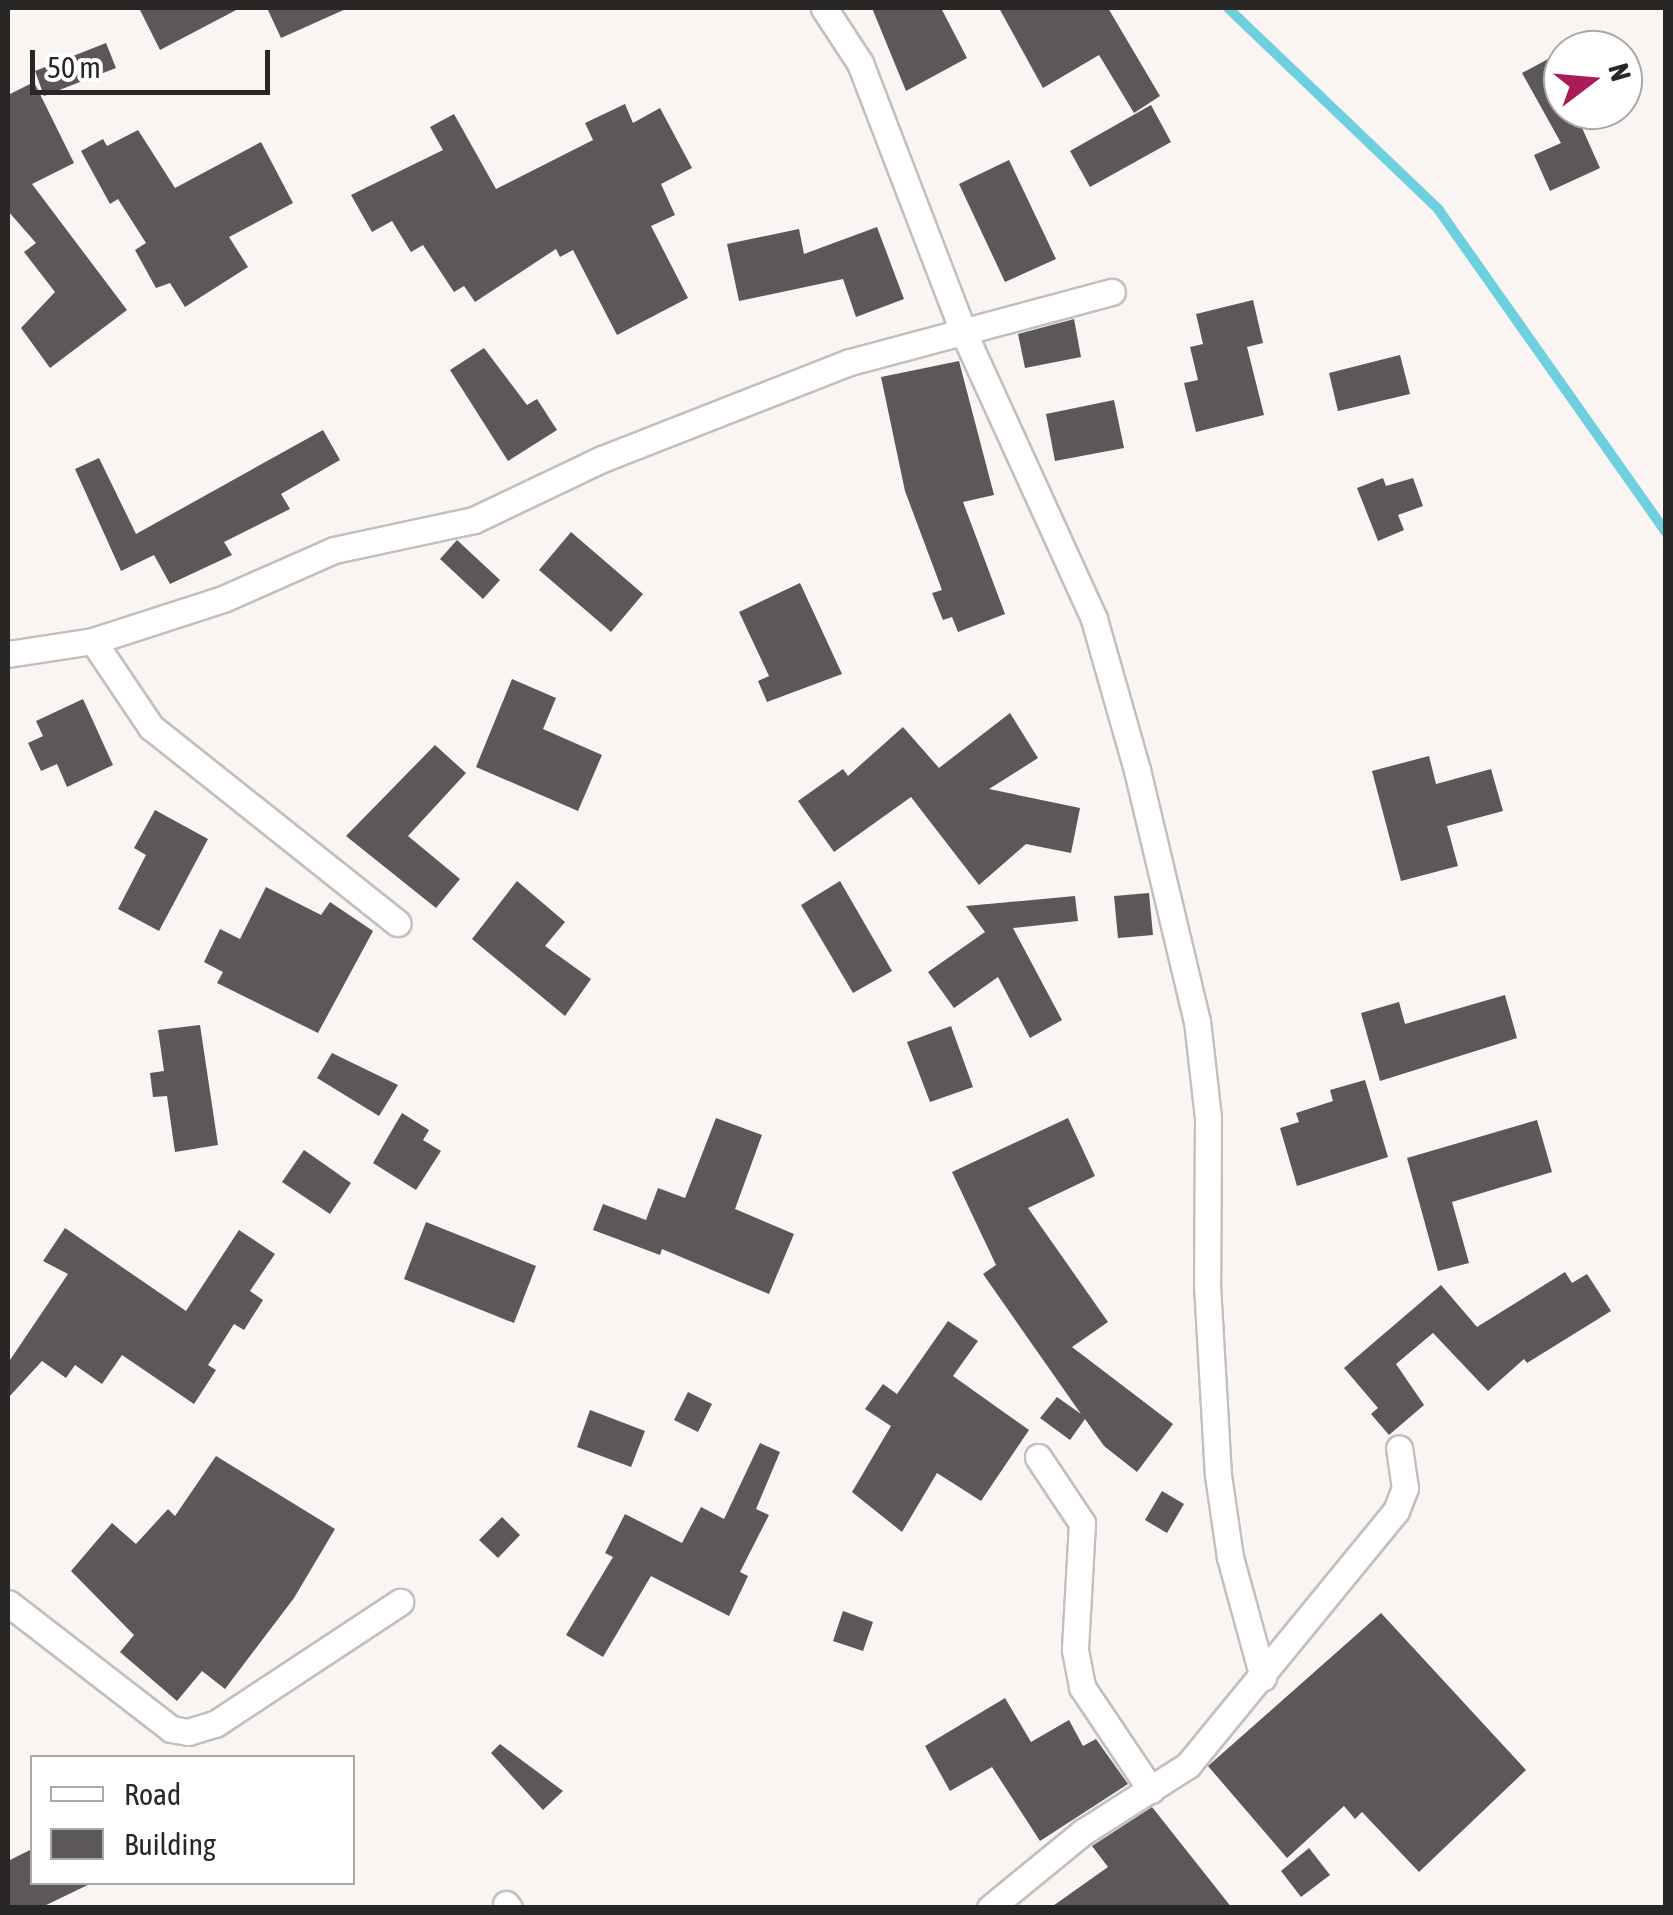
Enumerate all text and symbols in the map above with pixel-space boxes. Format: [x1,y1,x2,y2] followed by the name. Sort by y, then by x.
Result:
[35,30,275,92] scale bar
[1543,30,1643,130] north arrow
[47,50,101,84] text: 50 m
[1602,60,1638,85] text: N
[30,1755,355,1885] legend
[124,1777,181,1811] text: Road
[124,1827,216,1861] text: Building

